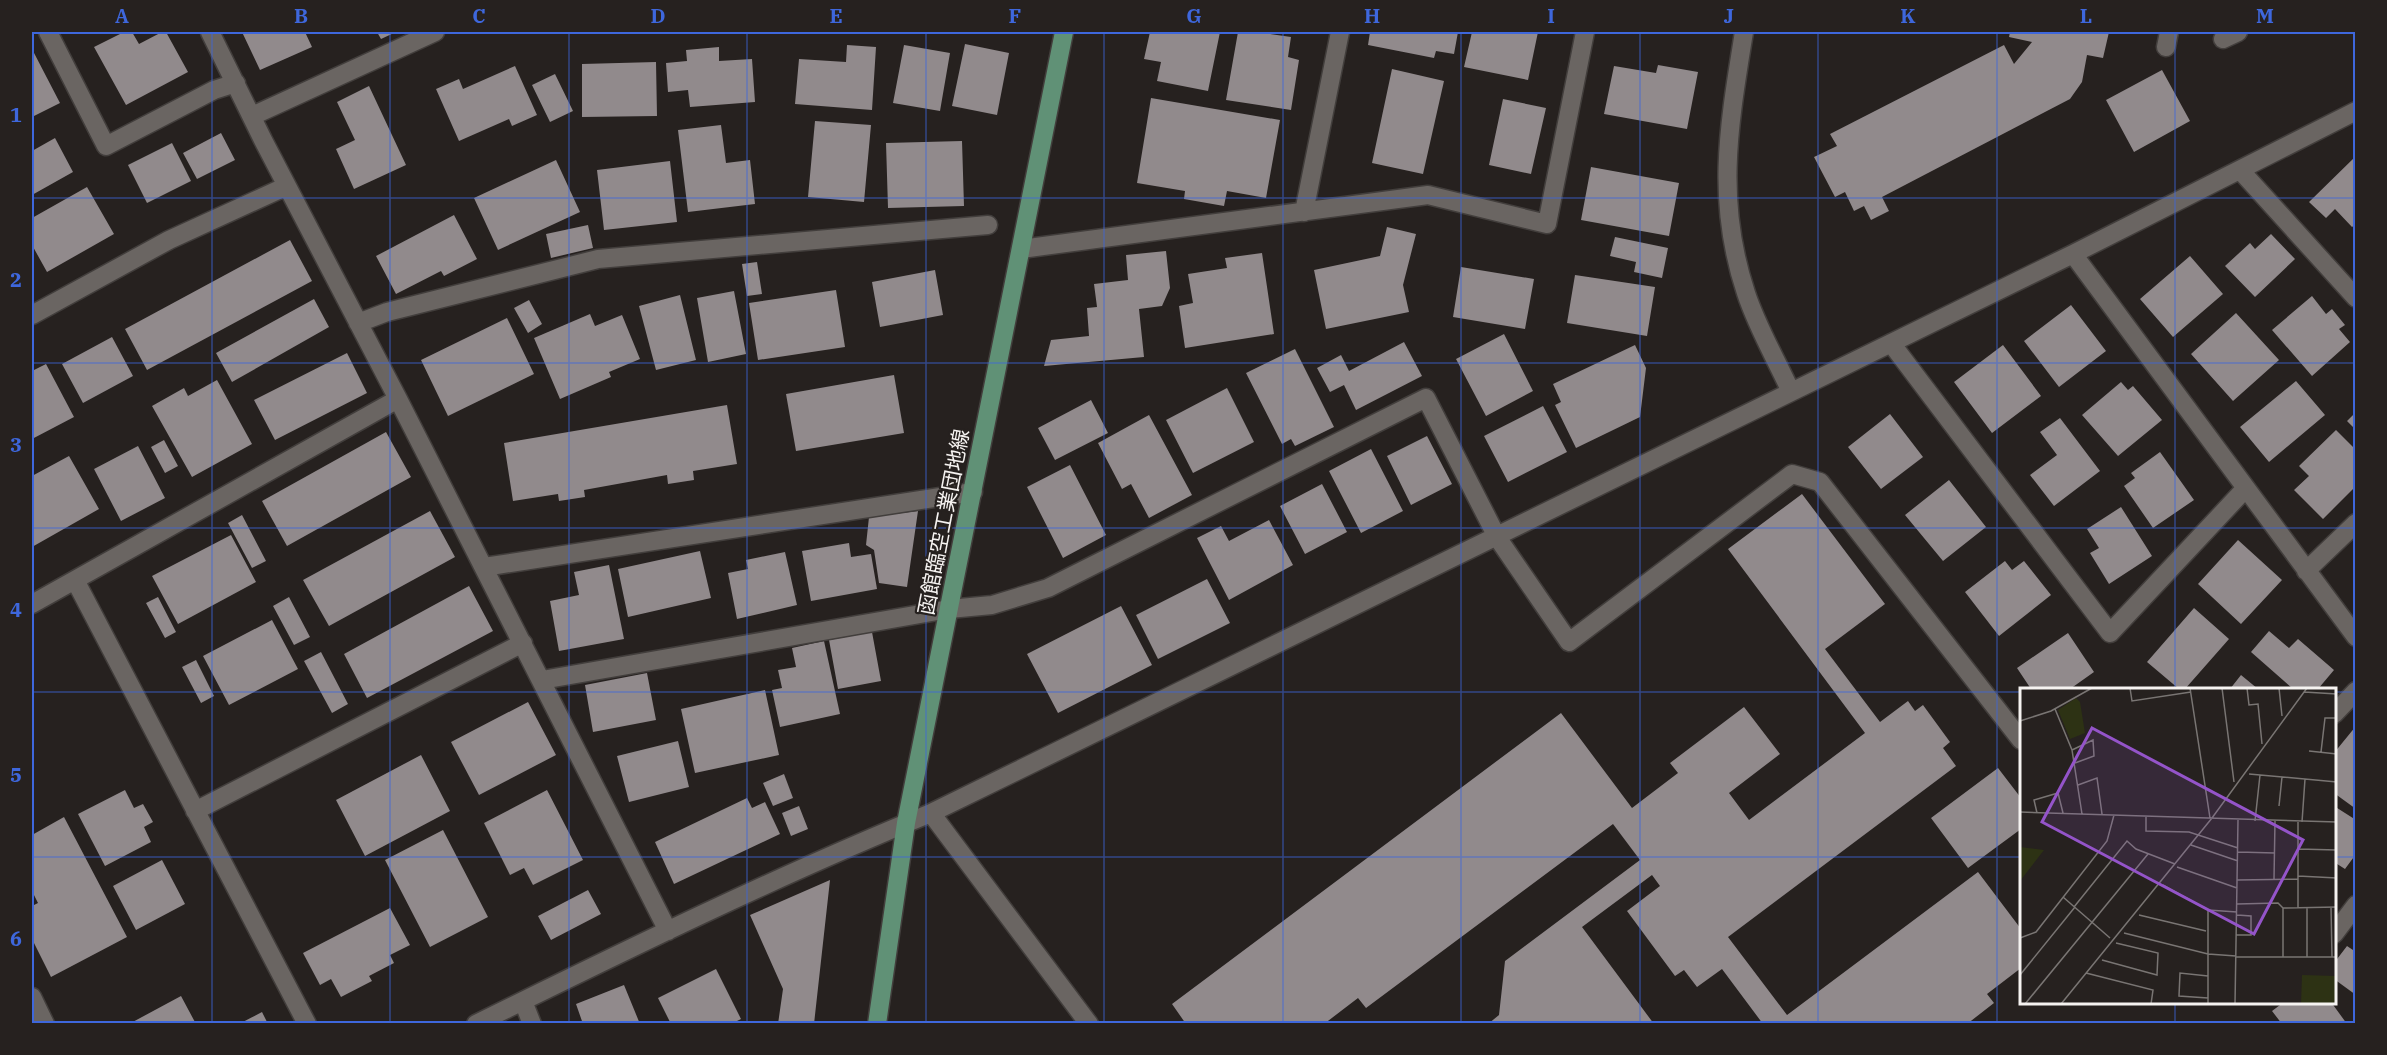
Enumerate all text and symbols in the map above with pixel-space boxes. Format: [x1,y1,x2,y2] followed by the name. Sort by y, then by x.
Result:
[115,2,129,29] text: A
[294,2,308,29] text: B
[472,2,486,29] text: C
[650,2,666,29] text: D
[829,2,843,29] text: E
[1009,2,1021,29] text: F
[1186,2,1202,29] text: G
[1364,2,1380,29] text: H
[1547,2,1555,29] text: I
[1724,2,1734,29] text: J
[1900,2,1916,29] text: K
[2080,2,2092,29] text: L
[2256,2,2274,29] text: M
[10,101,22,128] text: 1
[10,266,22,293] text: 2
[911,426,975,617] street label: 函館臨空工業団地線
[10,431,22,458] text: 3
[10,596,22,623] text: 4
[2020,688,2336,1004] inset map
[10,761,22,788] text: 5
[10,925,22,952] text: 6

